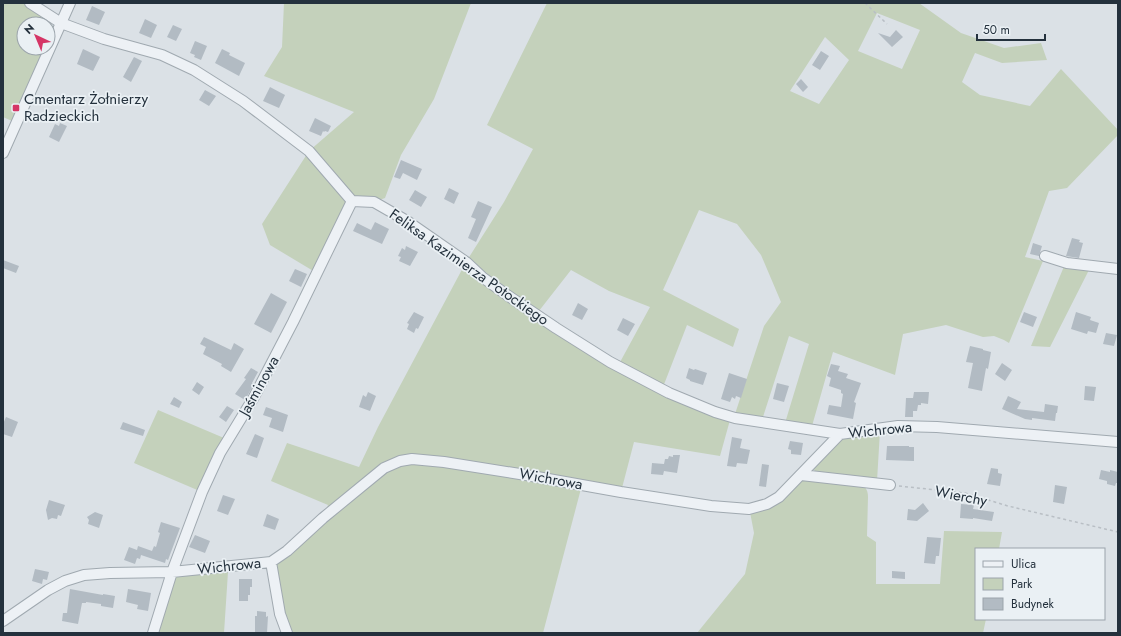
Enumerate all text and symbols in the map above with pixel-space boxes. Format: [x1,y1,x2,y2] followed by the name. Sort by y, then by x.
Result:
[16,16,56,56] north arrow
[977,16,1045,42] scale bar
[20,20,38,38] text: N
[983,21,1010,39] text: 50 m
[24,88,148,127] place label: Cmentarz Żołnierzy Radzieckich
[11,103,21,113] marker: Cmentarz Żołnierzy Radzieckich
[385,203,553,331] street label: Feliksa Kazimierza Potockiego
[232,352,285,422] street label: Jaśminowa
[847,416,913,444] street label: Wichrowa
[518,463,584,495] street label: Wichrowa
[933,480,989,512] street label: Wierchy
[975,548,1105,620] legend
[196,552,262,580] street label: Wichrowa
[1011,555,1036,573] text: Ulica
[1011,575,1033,593] text: Park
[1011,595,1055,613] text: Budynek

